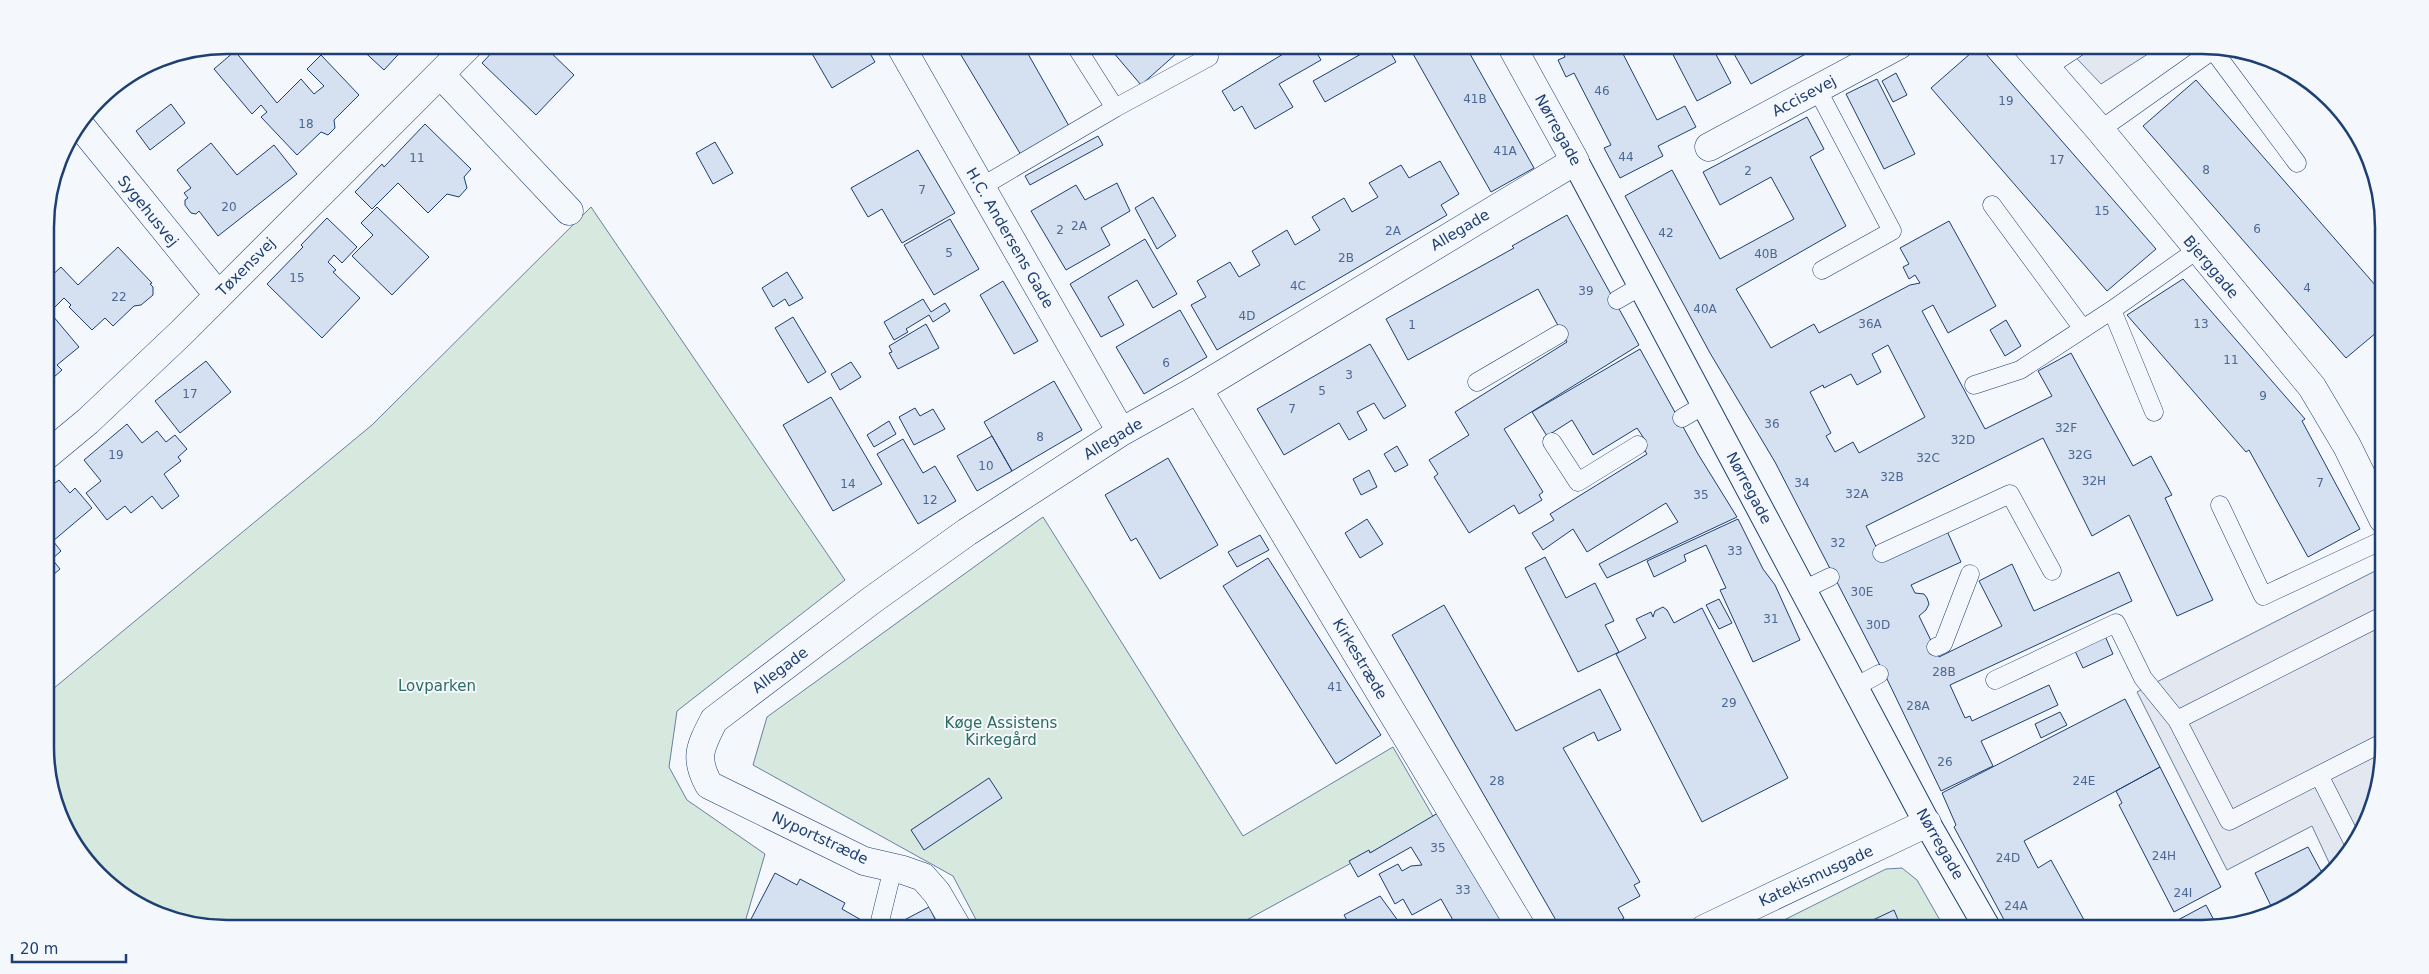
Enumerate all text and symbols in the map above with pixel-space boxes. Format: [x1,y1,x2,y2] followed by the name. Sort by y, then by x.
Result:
[1769,72,1839,120] street label: Accisevej
[1594,84,1610,98] house number: 46
[1531,91,1585,169] street label: Nørregade
[1463,92,1487,106] house number: 41B
[1998,94,2014,108] house number: 19
[298,117,314,131] house number: 18
[1493,144,1518,158] house number: 41A
[1618,150,1634,164] house number: 44
[409,151,425,165] house number: 11
[2049,153,2065,167] house number: 17
[2202,163,2210,177] house number: 8
[1744,164,1752,178] house number: 2
[962,165,1058,311] street label: H.C. Andersens Gade
[114,172,182,250] street label: Sygehusvej
[918,183,926,197] house number: 7
[221,200,237,214] house number: 20
[2094,204,2110,218] house number: 15
[1427,205,1493,255] street label: Allegade
[1071,219,1088,233] house number: 2A
[2253,222,2261,236] house number: 6
[1056,223,1064,237] house number: 2
[1385,224,1402,238] house number: 2A
[1658,226,1674,240] house number: 42
[2179,232,2243,302] street label: Bjerggade
[212,234,279,301] street label: Tøxensvej
[945,246,953,260] house number: 5
[1754,247,1778,261] house number: 40B
[1338,251,1354,265] house number: 2B
[289,271,305,285] house number: 15
[1290,279,1306,293] house number: 4C
[2303,281,2311,295] house number: 4
[1578,284,1594,298] house number: 39
[111,290,127,304] house number: 22
[1693,302,1718,316] house number: 40A
[1239,309,1255,323] house number: 4D
[1858,317,1883,331] house number: 36A
[2193,317,2209,331] house number: 13
[1408,318,1416,332] house number: 1
[2223,353,2239,367] house number: 11
[1162,356,1170,370] house number: 6
[1345,368,1353,382] house number: 3
[1318,384,1326,398] house number: 5
[182,387,198,401] house number: 17
[2259,389,2267,403] house number: 9
[1288,402,1296,416] house number: 7
[1080,414,1146,464] street label: Allegade
[1764,417,1780,431] house number: 36
[2055,421,2077,435] house number: 32F
[1036,430,1044,444] house number: 8
[1951,433,1975,447] house number: 32D
[108,448,124,462] house number: 19
[2068,448,2092,462] house number: 32G
[1723,449,1775,527] street label: Nørregade
[1916,451,1940,465] house number: 32C
[978,459,994,473] house number: 10
[1880,470,1904,484] house number: 32B
[2082,474,2106,488] house number: 32H
[1794,476,1810,490] house number: 34
[2316,476,2324,490] house number: 7
[840,477,856,491] house number: 14
[1845,487,1870,501] house number: 32A
[1693,488,1709,502] house number: 35
[922,493,938,507] house number: 12
[1830,536,1846,550] house number: 32
[1727,544,1743,558] house number: 33
[1851,585,1873,599] house number: 30E
[1763,612,1779,626] house number: 31
[1329,615,1391,703] street label: Kirkestræde
[1866,618,1890,632] house number: 30D
[749,643,811,697] street label: Allegade
[1932,665,1956,679] house number: 28B
[398,677,476,695] park label: Lovparken
[1327,680,1343,694] house number: 41
[1721,696,1737,710] house number: 29
[1906,699,1931,713] house number: 28A
[945,714,1058,749] park label: Køge Assistens Kirkegård
[1937,755,1953,769] house number: 26
[1489,774,1505,788] house number: 28
[2073,774,2095,788] house number: 24E
[1912,805,1968,883] street label: Nørregade
[769,808,871,868] street label: Nyportstræde
[1430,841,1446,855] house number: 35
[1756,842,1876,910] street label: Katekismusgade
[2152,849,2176,863] house number: 24H
[1996,851,2020,865] house number: 24D
[1455,883,1471,897] house number: 33
[2174,886,2192,900] house number: 24I
[2004,899,2029,913] house number: 24A
[12,932,126,964] scale bar
[20,940,58,958] text: 20 m

